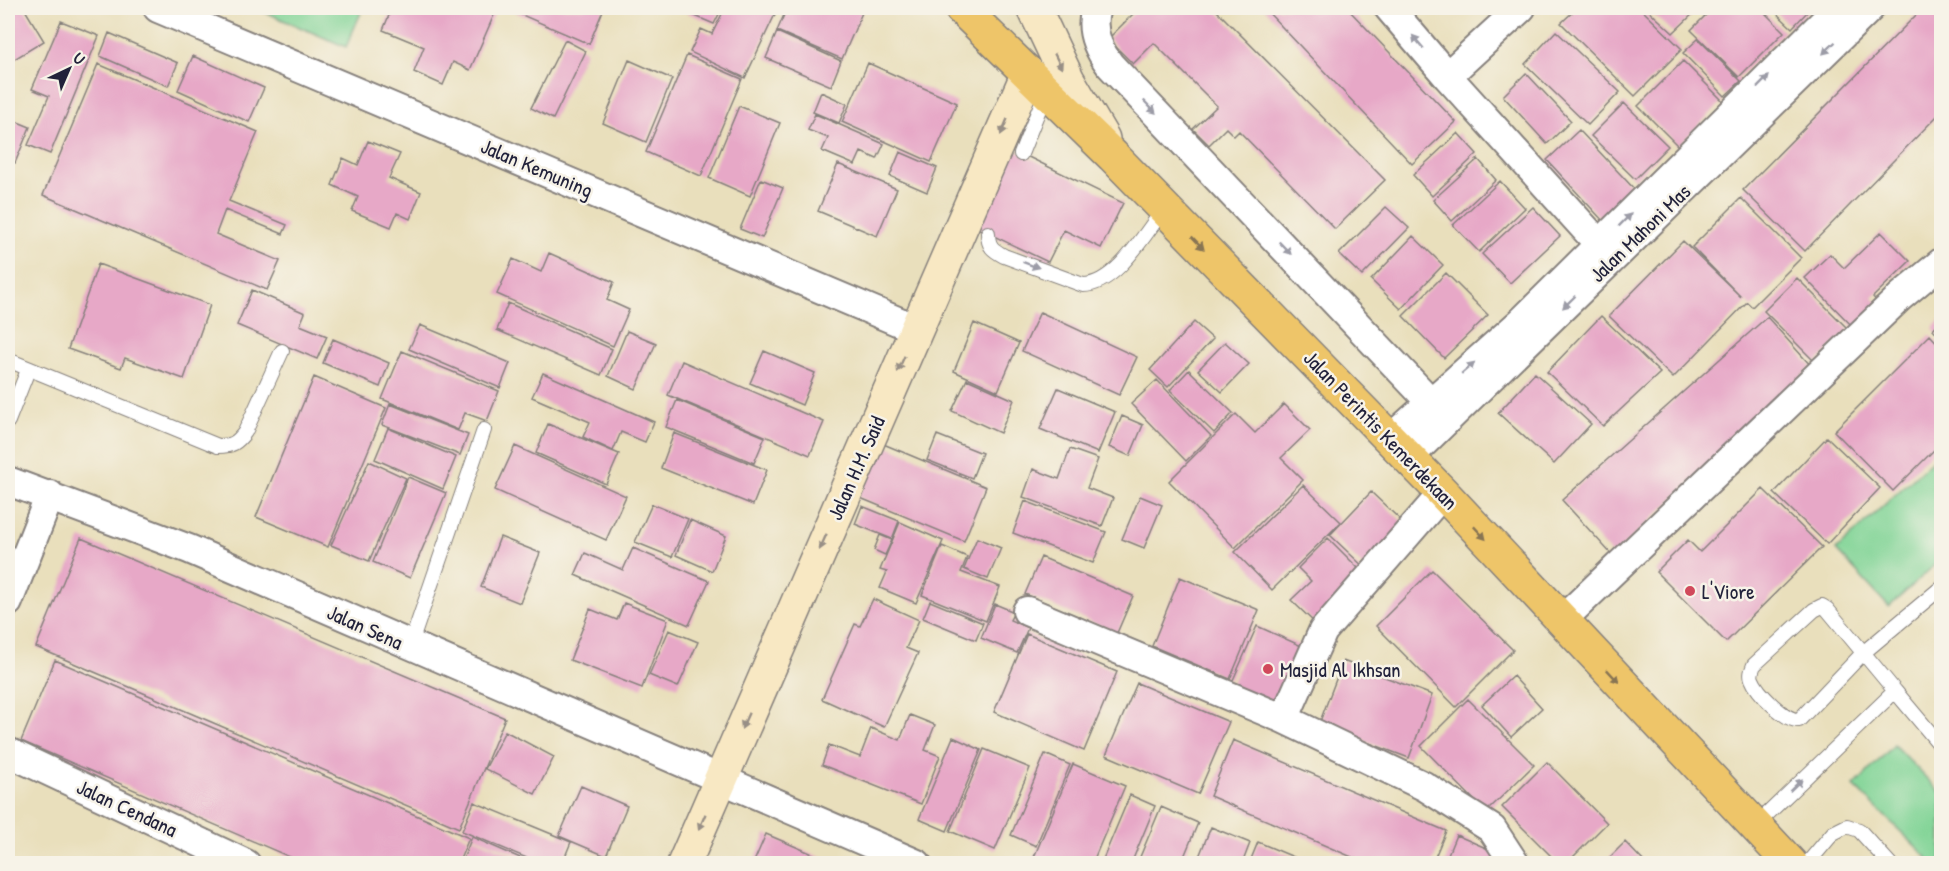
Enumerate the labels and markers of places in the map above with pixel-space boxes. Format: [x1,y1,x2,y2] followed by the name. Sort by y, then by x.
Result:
[1702,577,1755,606] place label: L'Viore
[1683,584,1697,598] marker: L'Viore
[1280,655,1400,684] place label: Masjid Al Ikhsan
[1261,662,1275,676] marker: Masjid Al Ikhsan

